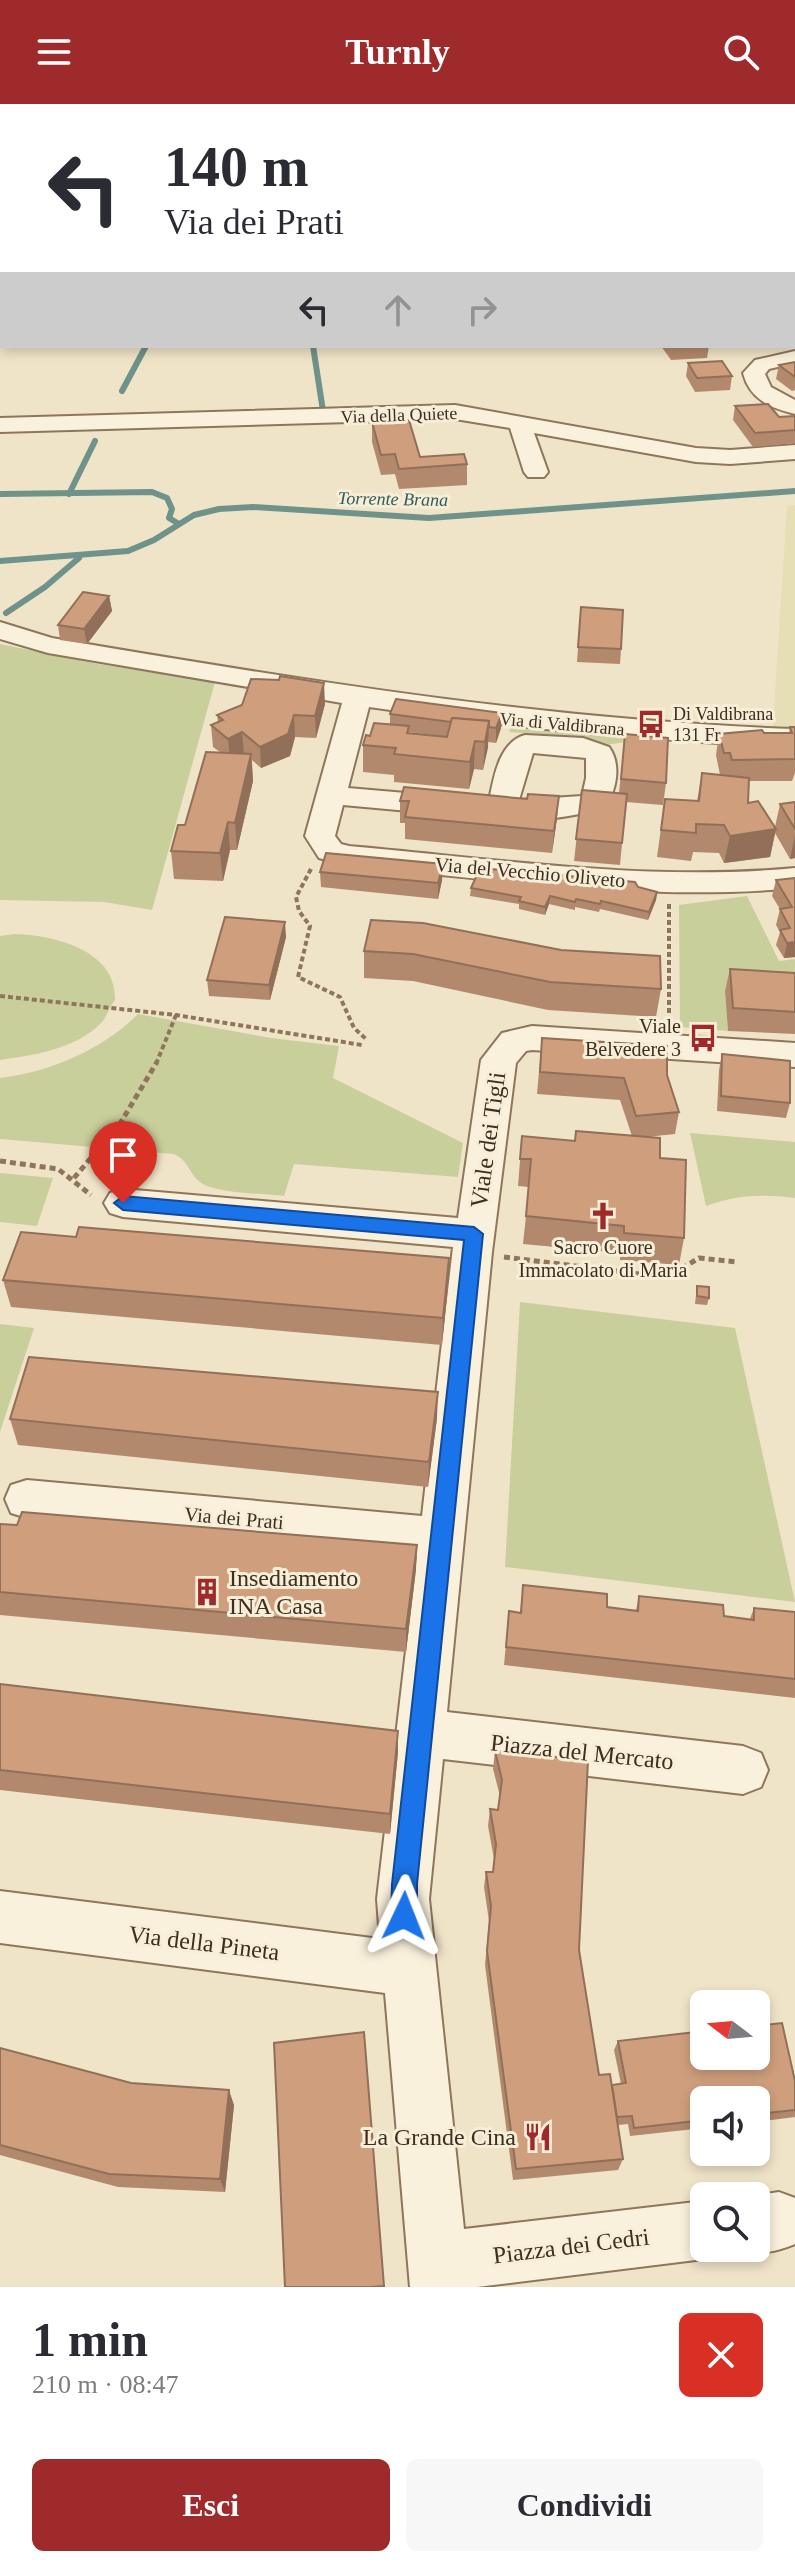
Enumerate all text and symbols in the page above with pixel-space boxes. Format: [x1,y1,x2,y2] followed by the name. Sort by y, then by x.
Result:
[32,30,76,74] icon: menu
[719,30,763,74] icon: search
[345,32,450,72] text: Turnly
[32,136,136,240] icon: left
[164,136,309,198] text: 140 m
[164,202,344,242] text: Via dei Prati
[292,288,336,332] icon: left
[376,288,420,332] icon: ahead
[460,288,504,332] icon: right
[340,403,458,427] street label: Via della Quiete
[338,488,448,510] water label: Torrente Brana
[673,704,773,745] place label: Di Valdibrana 131 Fr
[499,709,625,739] street label: Via di Valdibrana
[636,709,666,739] bus stop icon: Di Valdibrana 131 Fr
[434,853,626,891] street label: Via del Vecchio Oliveto
[585,1015,681,1060] place label: Viale Belvedere 3
[688,1023,718,1053] bus stop icon: Viale Belvedere 3
[466,1070,510,1210] street label: Viale dei Tigli
[89,1121,157,1203] pin
[101,1133,145,1177] icon: arrive
[588,1201,618,1231] church icon: Sacro Cuore Immacolato di Maria
[519,1236,688,1281] place label: Sacro Cuore Immacolato di Maria
[183,1503,285,1533] street label: Via dei Prati
[229,1565,358,1619] place label: Insediamento INA Casa
[192,1577,222,1607] building icon: Insediamento INA Casa
[489,1729,675,1775] street label: Piazza del Mercato
[362,1874,446,1958] position arrow
[127,1921,281,1965] street label: Via della Pineta
[690,1990,770,2070] north arrow
[690,1990,770,2262] map controls
[690,2086,770,2166] button: sound
[523,2122,553,2152] restaurant icon: La Grande Cina
[363,2124,516,2150] place label: La Grande Cina
[690,2182,770,2262] button: search
[491,2223,651,2268] street label: Piazza dei Cedri
[32,2313,148,2366] text: 1 min
[679,2313,763,2397] button: close
[32,2370,179,2399] text: 210 m · 08:47
[32,2459,390,2551] button: Esci
[406,2459,763,2551] button: Condividi

